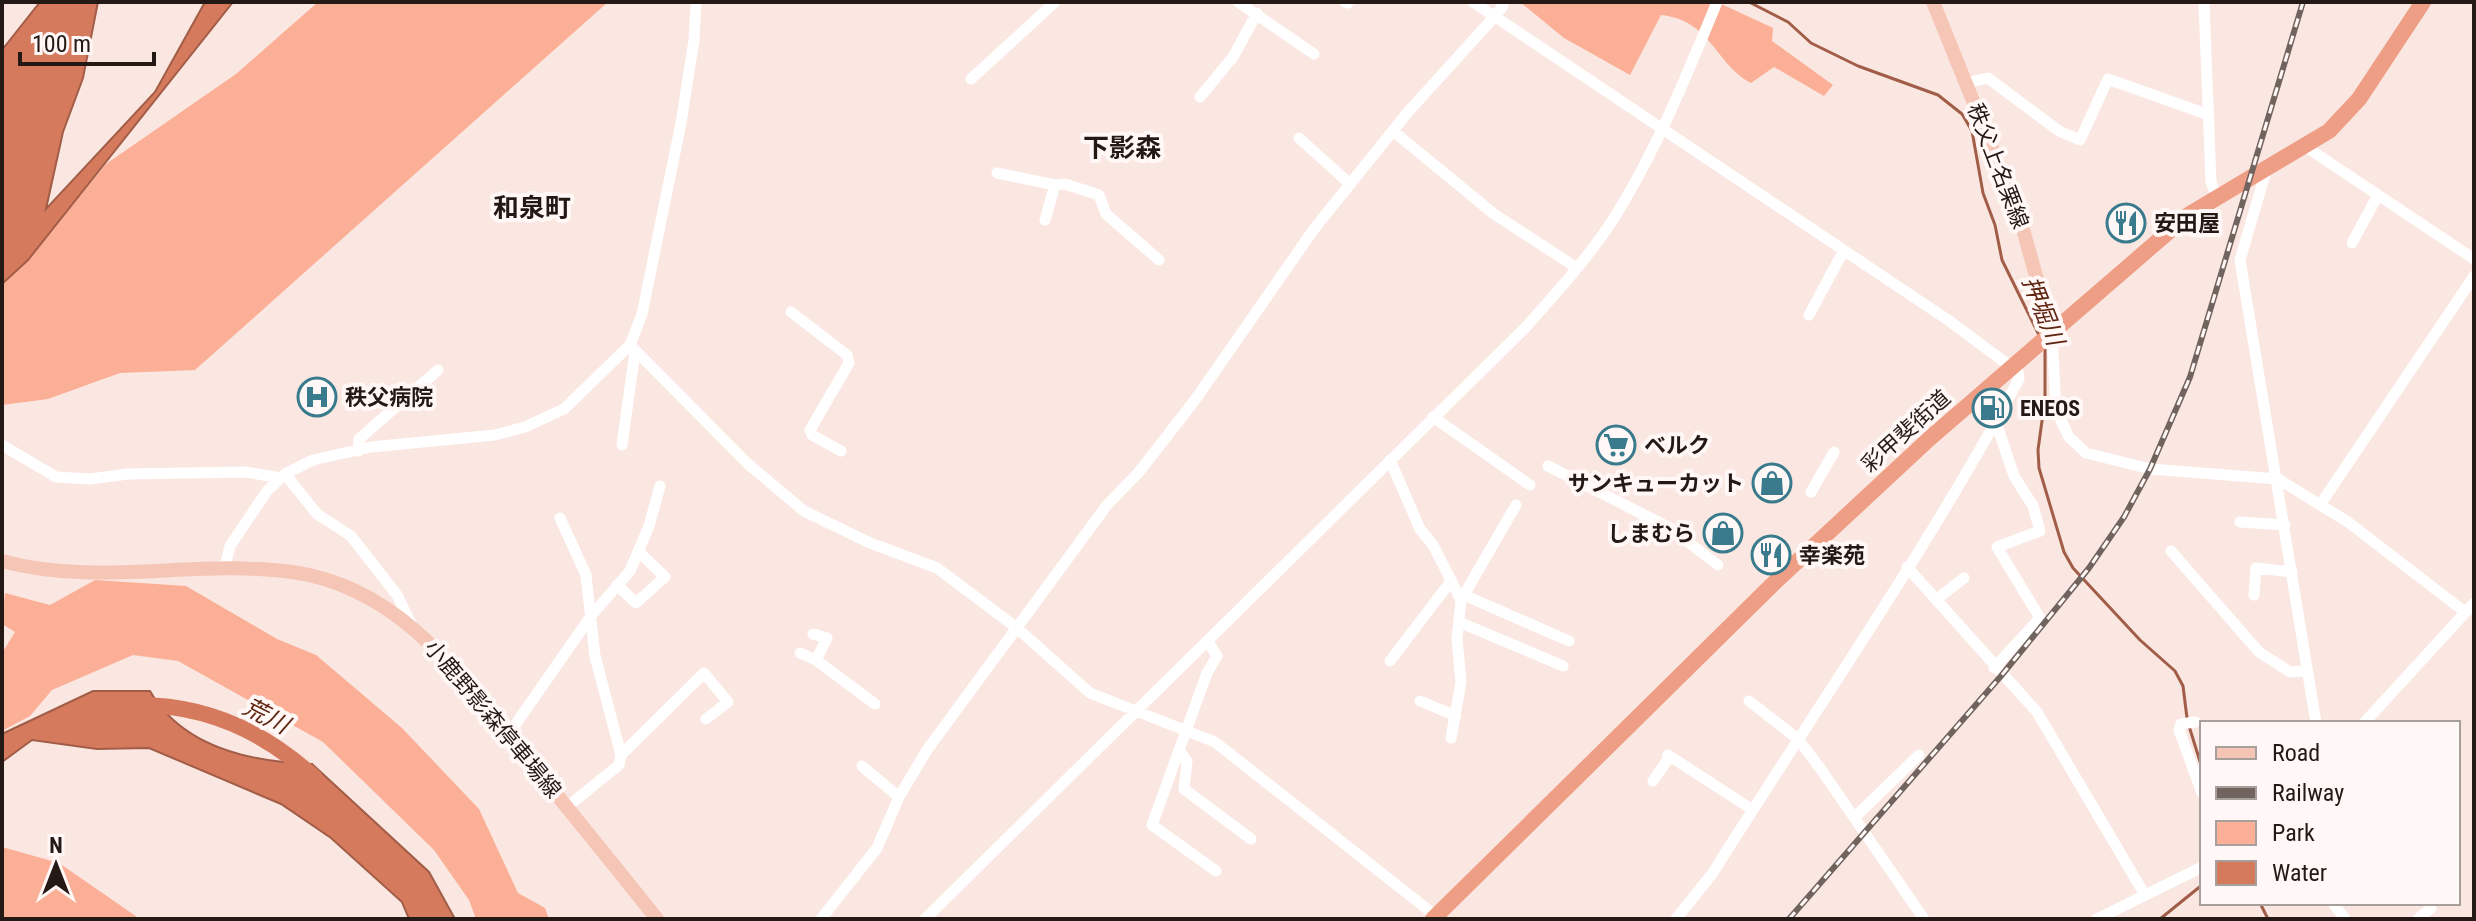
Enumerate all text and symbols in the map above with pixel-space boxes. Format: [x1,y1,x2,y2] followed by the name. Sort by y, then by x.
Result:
[20,16,154,66] scale bar
[32,30,91,58] text: 100 m
[1963,100,2033,232] street label: 秩父上名栗線
[1083,133,1161,163] district label: 下影森
[493,193,571,223] district label: 和泉町
[2105,202,2147,244] restaurant icon: 安田屋
[2154,211,2220,236] place label: 安田屋
[2017,272,2071,352] water label: 押堀川
[296,376,338,418] hospital icon: 秩父病院
[345,385,433,410] place label: 秩父病院
[1857,385,1955,477] street label: 彩甲斐街道
[1971,387,2013,429] fuel station icon: ENEOS
[2020,396,2080,421] place label: ENEOS
[1595,424,1637,466] supermarket icon: ベルク
[1644,433,1710,458] place label: ベルク
[1751,462,1793,504] shop icon: サンキューカット
[1568,471,1744,496] place label: サンキューカット
[1702,512,1744,554] shop icon: しまむら
[1607,521,1695,546] place label: しまむら
[1750,534,1792,576] restaurant icon: 幸楽苑
[1799,543,1865,568] place label: 幸楽苑
[420,635,566,803] street label: 小鹿野影森停車場線
[238,693,296,741] water label: 荒川
[2200,721,2460,905] legend
[2272,739,2320,767] text: Road
[2272,779,2344,807] text: Railway
[2272,819,2315,847] text: Park
[16,825,96,905] north arrow
[49,833,63,858] text: N
[2272,859,2327,887] text: Water

